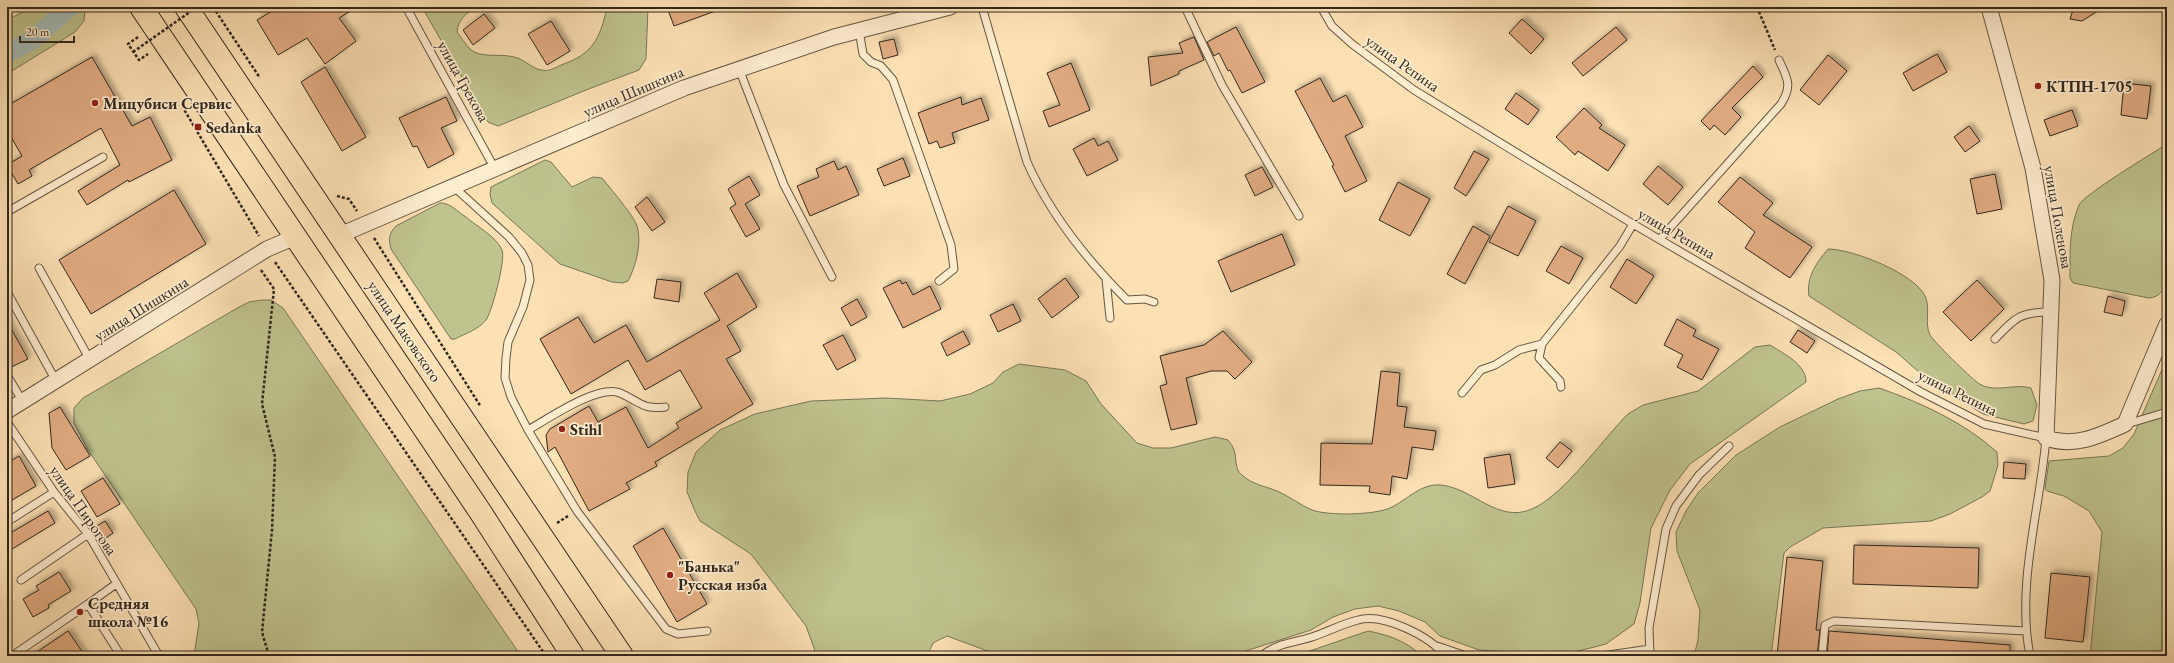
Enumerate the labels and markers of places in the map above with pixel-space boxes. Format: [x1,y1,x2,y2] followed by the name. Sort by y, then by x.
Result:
[2046,76,2133,97] place label: КТПН-1705
[2033,81,2043,91] marker: КТПН-1705
[103,93,232,114] place label: Мицубиси Сервис
[90,98,100,108] marker: Мицубиси Сервис
[206,117,262,138] place label: Sedanka
[193,122,203,132] marker: Sedanka
[570,419,603,440] place label: Stihl
[557,424,567,434] marker: Stihl
[678,556,768,595] place label: "Банька" Русская изба
[665,570,675,580] marker: "Банька" Русская изба
[88,593,169,632] place label: Средняя школа №16
[75,607,85,617] marker: Средняя школа №16

